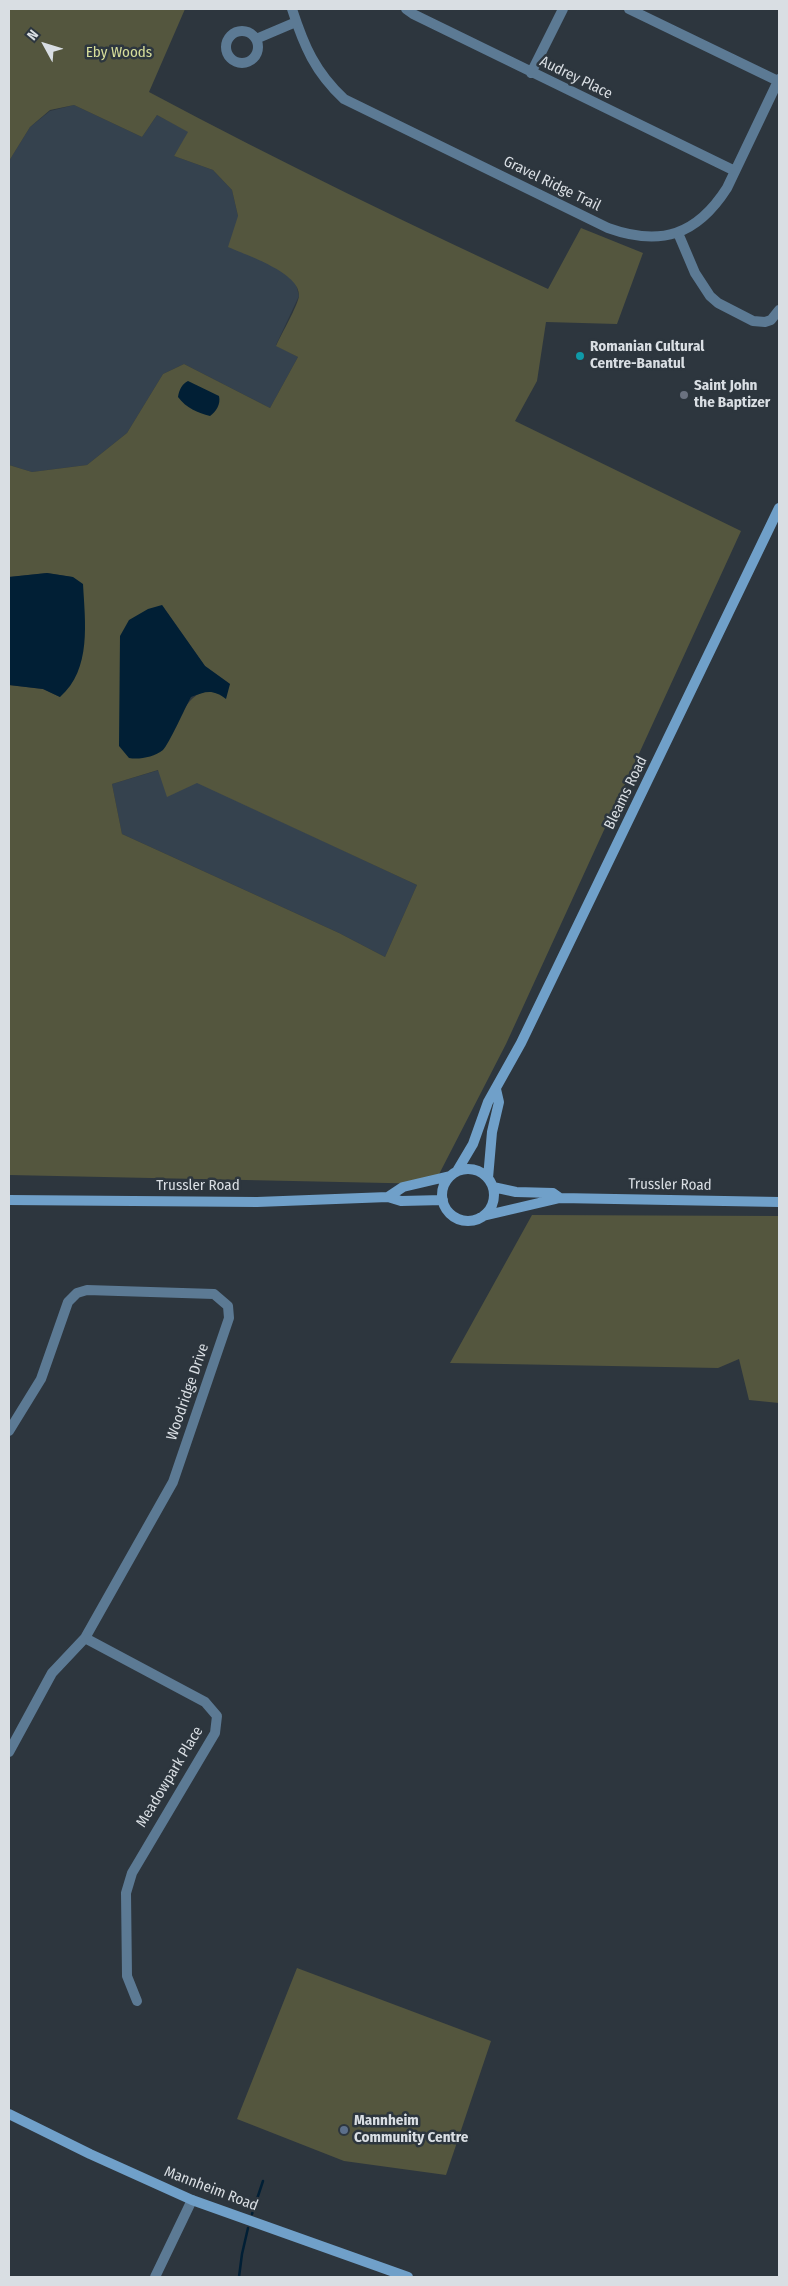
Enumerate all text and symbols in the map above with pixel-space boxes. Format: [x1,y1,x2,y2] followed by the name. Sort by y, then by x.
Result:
[20,20,70,70] north arrow
[24,27,42,44] text: N
[86,44,152,62] park label: Eby Woods
[537,53,615,103] street label: Audrey Place
[500,153,604,215] street label: Gravel Ridge Trail
[590,338,704,373] place label: Romanian Cultural Centre-Banatul
[574,350,586,362] marker: Romanian Cultural Centre-Banatul
[694,377,770,412] place label: Saint John the Baptizer
[678,389,690,401] marker: Saint John the Baptizer
[601,753,651,833] street label: Bleams Road
[628,1175,712,1195] street label: Trussler Road
[156,1177,240,1195] street label: Trussler Road
[163,1341,213,1443] street label: Woodridge Drive
[133,1723,207,1831] street label: Meadowpark Place
[354,2112,468,2147] place label: Mannheim Community Centre
[338,2124,350,2136] marker: Mannheim Community Centre
[162,2163,260,2215] street label: Mannheim Road

